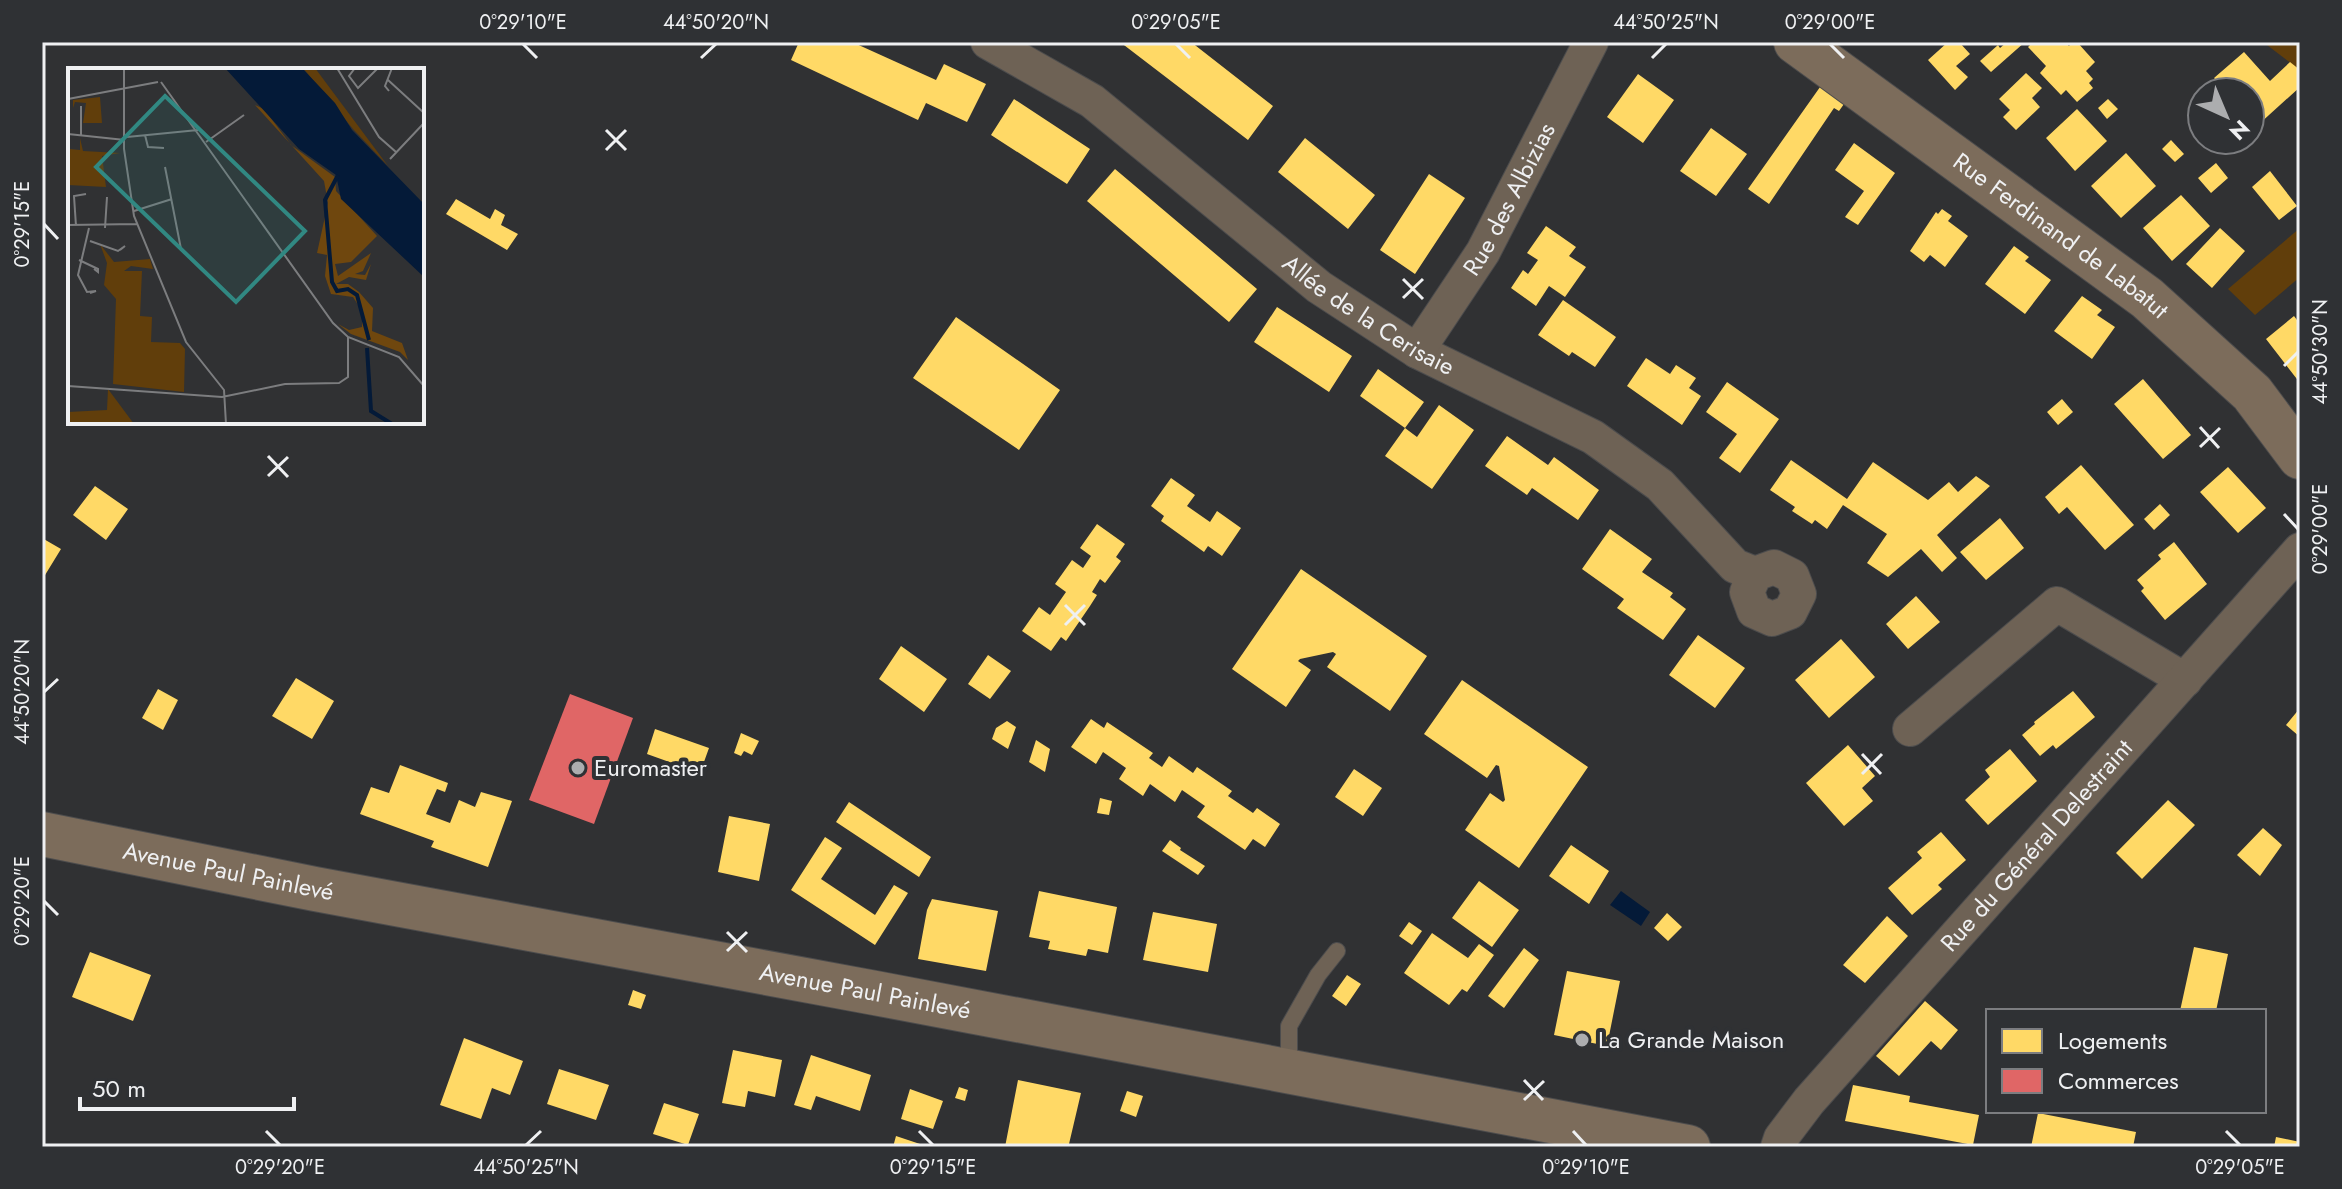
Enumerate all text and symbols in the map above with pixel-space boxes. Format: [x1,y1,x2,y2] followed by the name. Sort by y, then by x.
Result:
[479,8,567,37] text: 0°29'10"E
[663,8,769,37] text: 44°50'20"N
[1131,8,1221,37] text: 0°29'05"E
[1613,8,1719,37] text: 44°50'25"N
[1785,8,1875,37] text: 0°29'00"E
[68,68,424,424] inset map
[2186,76,2266,156] north arrow
[2222,113,2257,148] text: N
[1454,116,1564,282] street label: Rue des Albizias
[1946,144,2177,327] street label: Rue Ferdinand de Labatut
[8,181,37,267] text: 0°29'15"E
[1275,246,1461,384] street label: Allée de la Cerisaie
[2306,299,2335,405] text: 44°50'30"N
[2306,484,2335,574] text: 0°29'00"E
[8,639,37,745] text: 44°50'20"N
[1932,731,2141,959] street label: Rue du Général Delestraint
[594,750,708,785] place label: Euromaster
[569,759,587,777] marker: Euromaster
[120,833,337,909] street label: Avenue Paul Painlevé
[8,856,37,946] text: 0°29'20"E
[757,954,974,1028] street label: Avenue Paul Painlevé
[1986,1009,2266,1113] legend
[1598,1022,1784,1057] place label: La Grande Maison
[2058,1023,2167,1058] text: Logements
[1573,1031,1591,1049] marker: La Grande Maison
[80,1061,294,1111] scale bar
[2058,1063,2179,1098] text: Commerces
[92,1071,146,1106] text: 50 m
[235,1153,325,1182] text: 0°29'20"E
[473,1153,579,1182] text: 44°50'25"N
[890,1153,976,1182] text: 0°29'15"E
[1542,1153,1630,1182] text: 0°29'10"E
[2195,1153,2285,1182] text: 0°29'05"E

